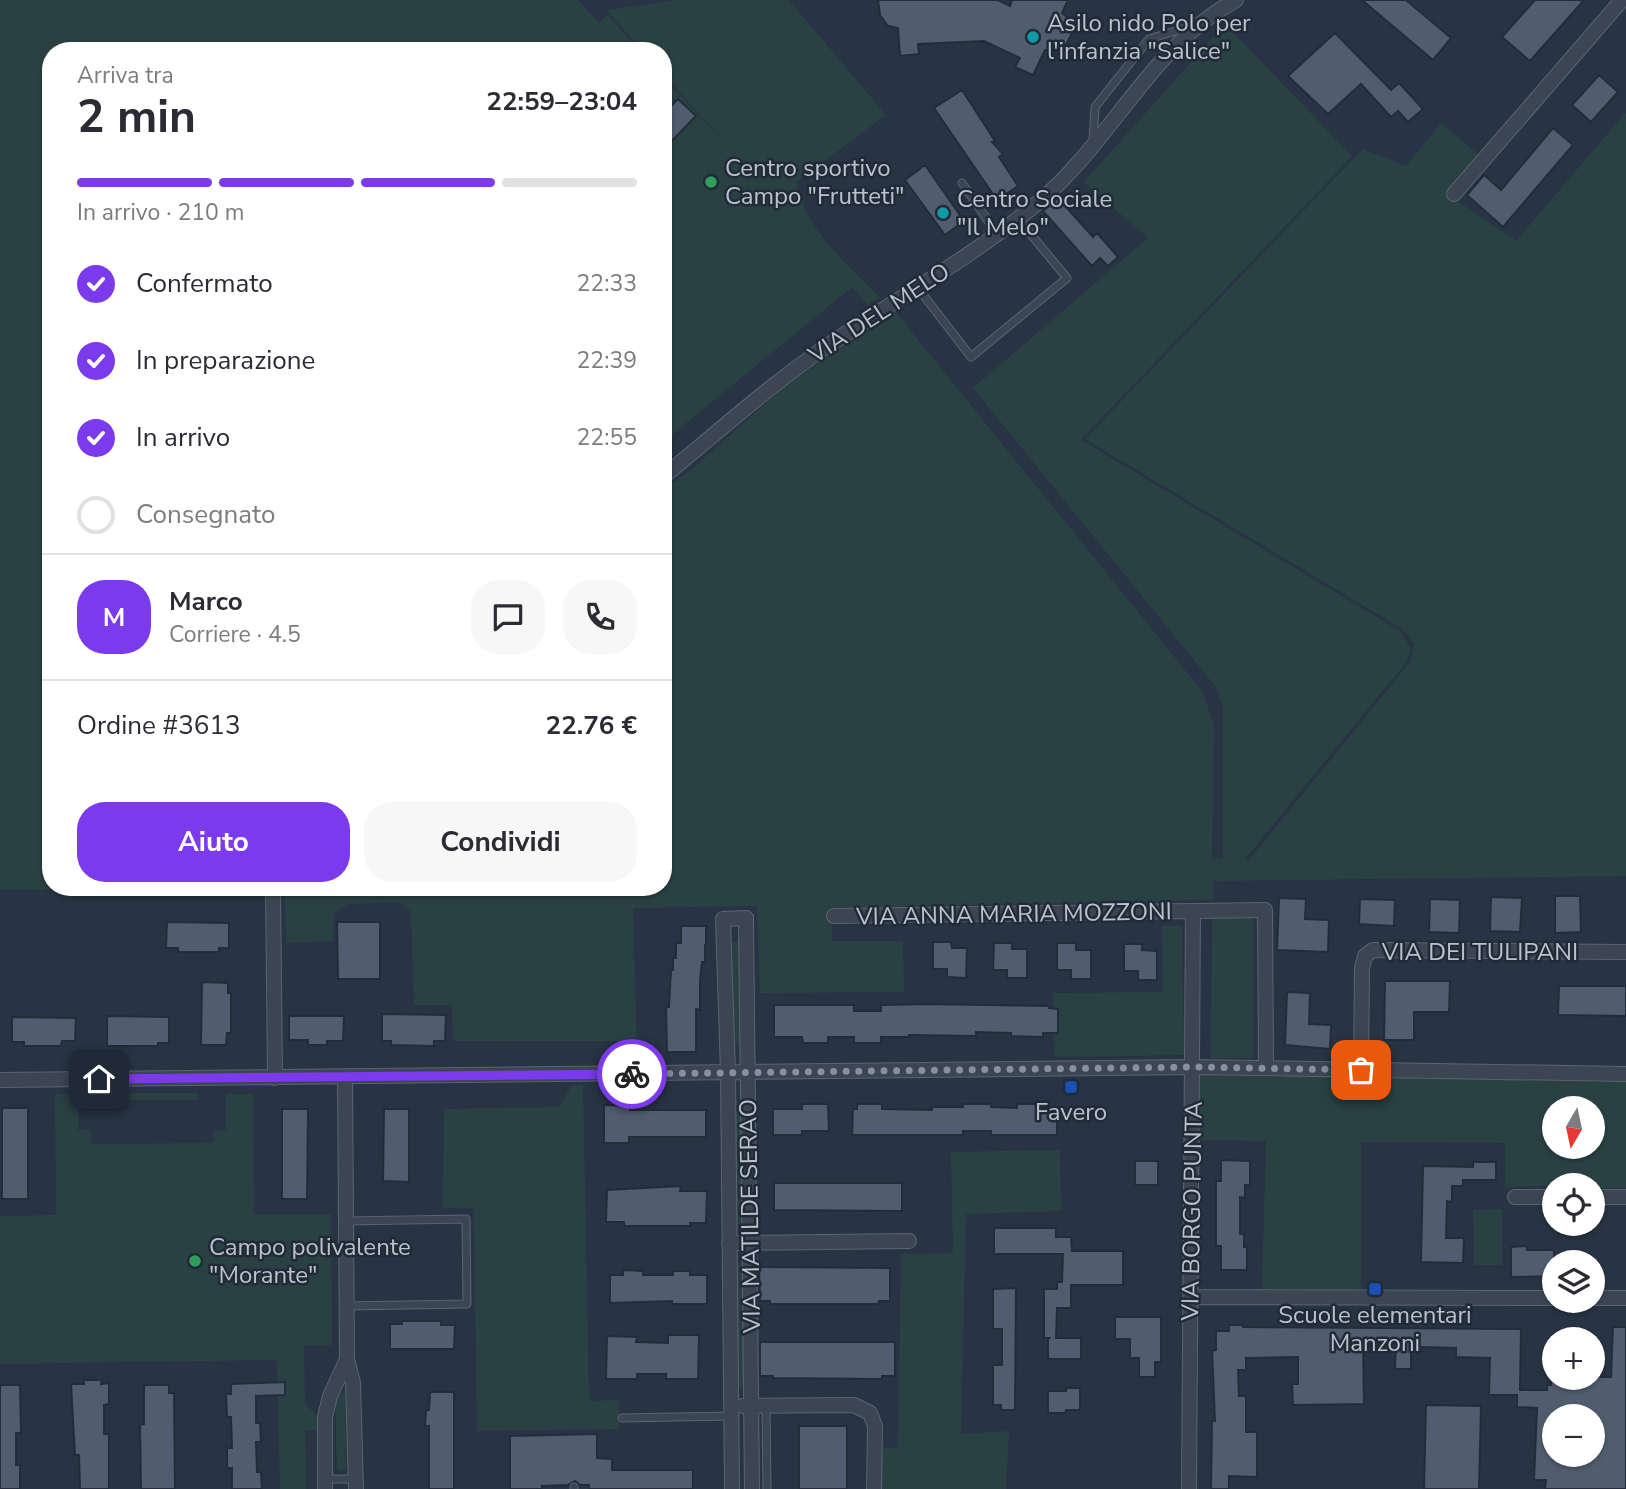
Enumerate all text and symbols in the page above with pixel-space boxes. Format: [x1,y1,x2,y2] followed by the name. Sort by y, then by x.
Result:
[1047,7,1251,67] place label: Asilo nido Polo per l'infanzia "Salice"
[1025,29,1041,45] marker: Asilo nido Polo per l'infanzia "Salice"
[77,60,174,91] text: Arriva tra
[486,84,637,119] text: 22:59–23:04
[77,85,196,148] text: 2 min
[725,152,904,212] place label: Centro sportivo Campo "Frutteti"
[703,174,719,190] marker: Centro sportivo Campo "Frutteti"
[957,183,1112,243] place label: Centro Sociale "Il Melo"
[77,197,244,228] text: In arrivo · 210 m
[935,205,951,221] marker: Centro Sociale "Il Melo"
[801,255,956,371] street label: VIA DEL MELO
[77,265,115,303] icon: check
[136,266,273,301] text: Confermato
[577,268,637,299] text: 22:33
[77,342,115,380] icon: check
[136,343,315,378] text: In preparazione
[577,345,637,376] text: 22:39
[77,419,115,457] icon: check
[136,420,230,455] text: In arrivo
[577,422,637,453] text: 22:55
[136,497,275,532] text: Consegnato
[471,580,545,654] button: chat
[563,580,637,654] button: phone
[169,584,243,619] text: Marco
[103,600,125,635] text: M
[169,619,301,650] text: Corriere · 4.5
[77,708,241,743] text: Ordine #3613
[546,708,637,743] text: 22.76 €
[77,802,350,882] button: Aiuto
[364,802,637,882] button: Condividi
[855,895,1172,933] street label: VIA ANNA MARIA MOZZONI
[1381,936,1578,968] street label: VIA DEI TULIPANI
[597,1039,667,1109] courier
[1331,1040,1391,1100] pin
[69,1049,129,1109] pin
[1342,1051,1380,1089] icon: bag
[613,1055,651,1093] icon: bike
[80,1060,118,1098] icon: home
[1063,1079,1079,1095] marker: Favero
[1035,1096,1107,1128] place label: Favero
[1542,1096,1605,1158] north arrow
[1542,1096,1605,1467] map controls
[732,1099,768,1334] street label: VIA MATILDE SERAO
[1174,1101,1210,1322] street label: VIA BORGO PUNTA
[1542,1173,1605,1236] button: locate
[209,1231,411,1291] place label: Campo polivalente "Morante"
[1542,1250,1605,1313] button: layers
[187,1253,203,1269] marker: Campo polivalente "Morante"
[1367,1281,1383,1297] marker: Scuole elementari Manzoni
[1278,1299,1472,1359] place label: Scuole elementari Manzoni
[1542,1327,1605,1390] button: +
[1542,1404,1605,1467] button: −

